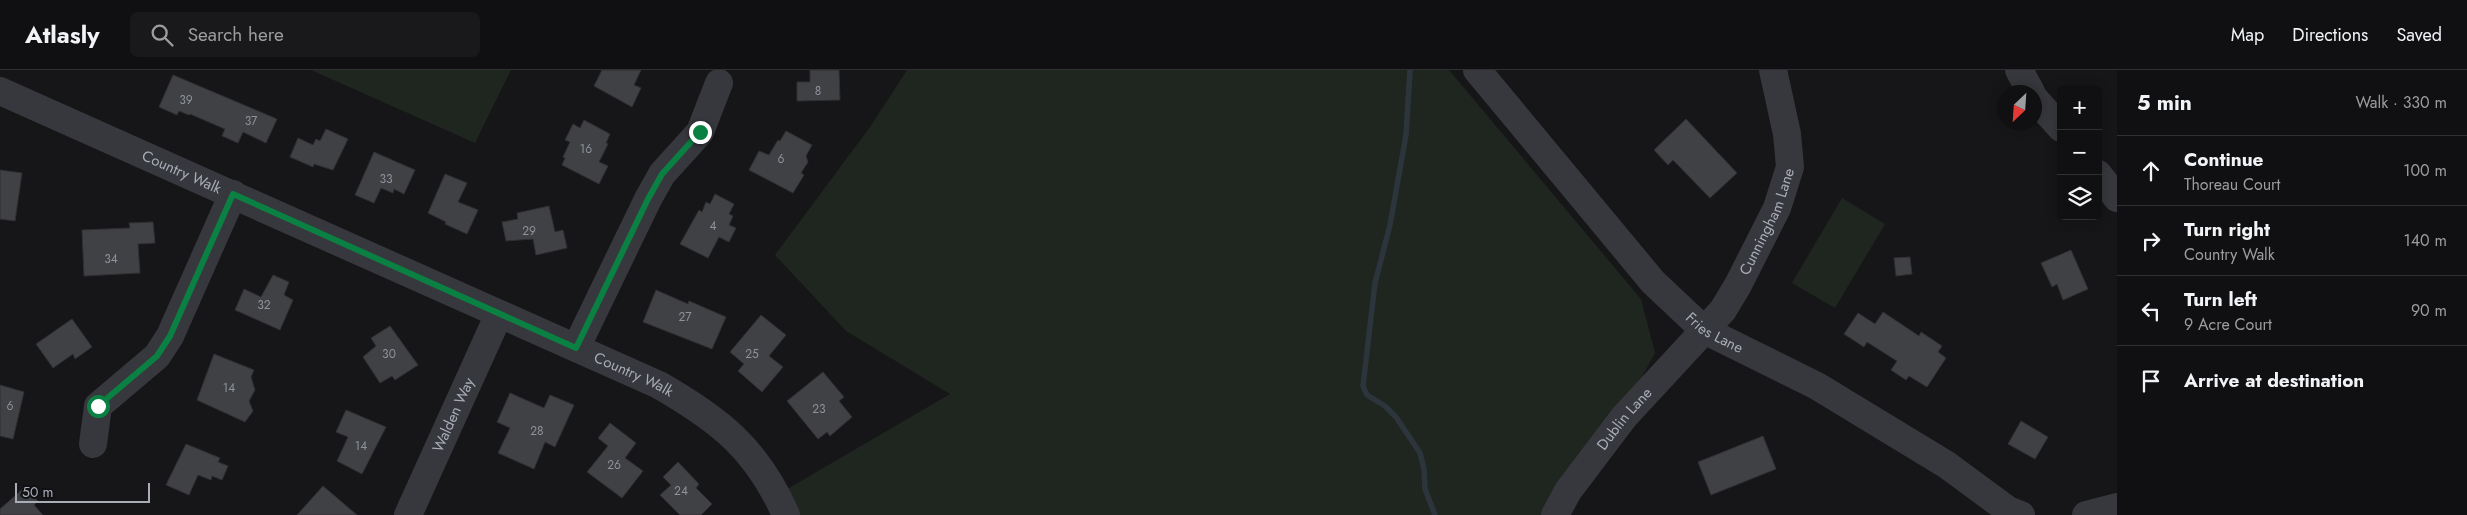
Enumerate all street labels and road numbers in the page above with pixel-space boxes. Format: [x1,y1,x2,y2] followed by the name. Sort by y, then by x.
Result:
[138,145,225,200] street label: Country Walk
[1734,165,1800,279] street label: Cunningham Lane
[1681,307,1747,359] street label: Fries Lane
[590,346,678,402] street label: Country Walk
[427,374,480,456] street label: Walden Way
[1592,382,1657,455] street label: Dublin Lane

